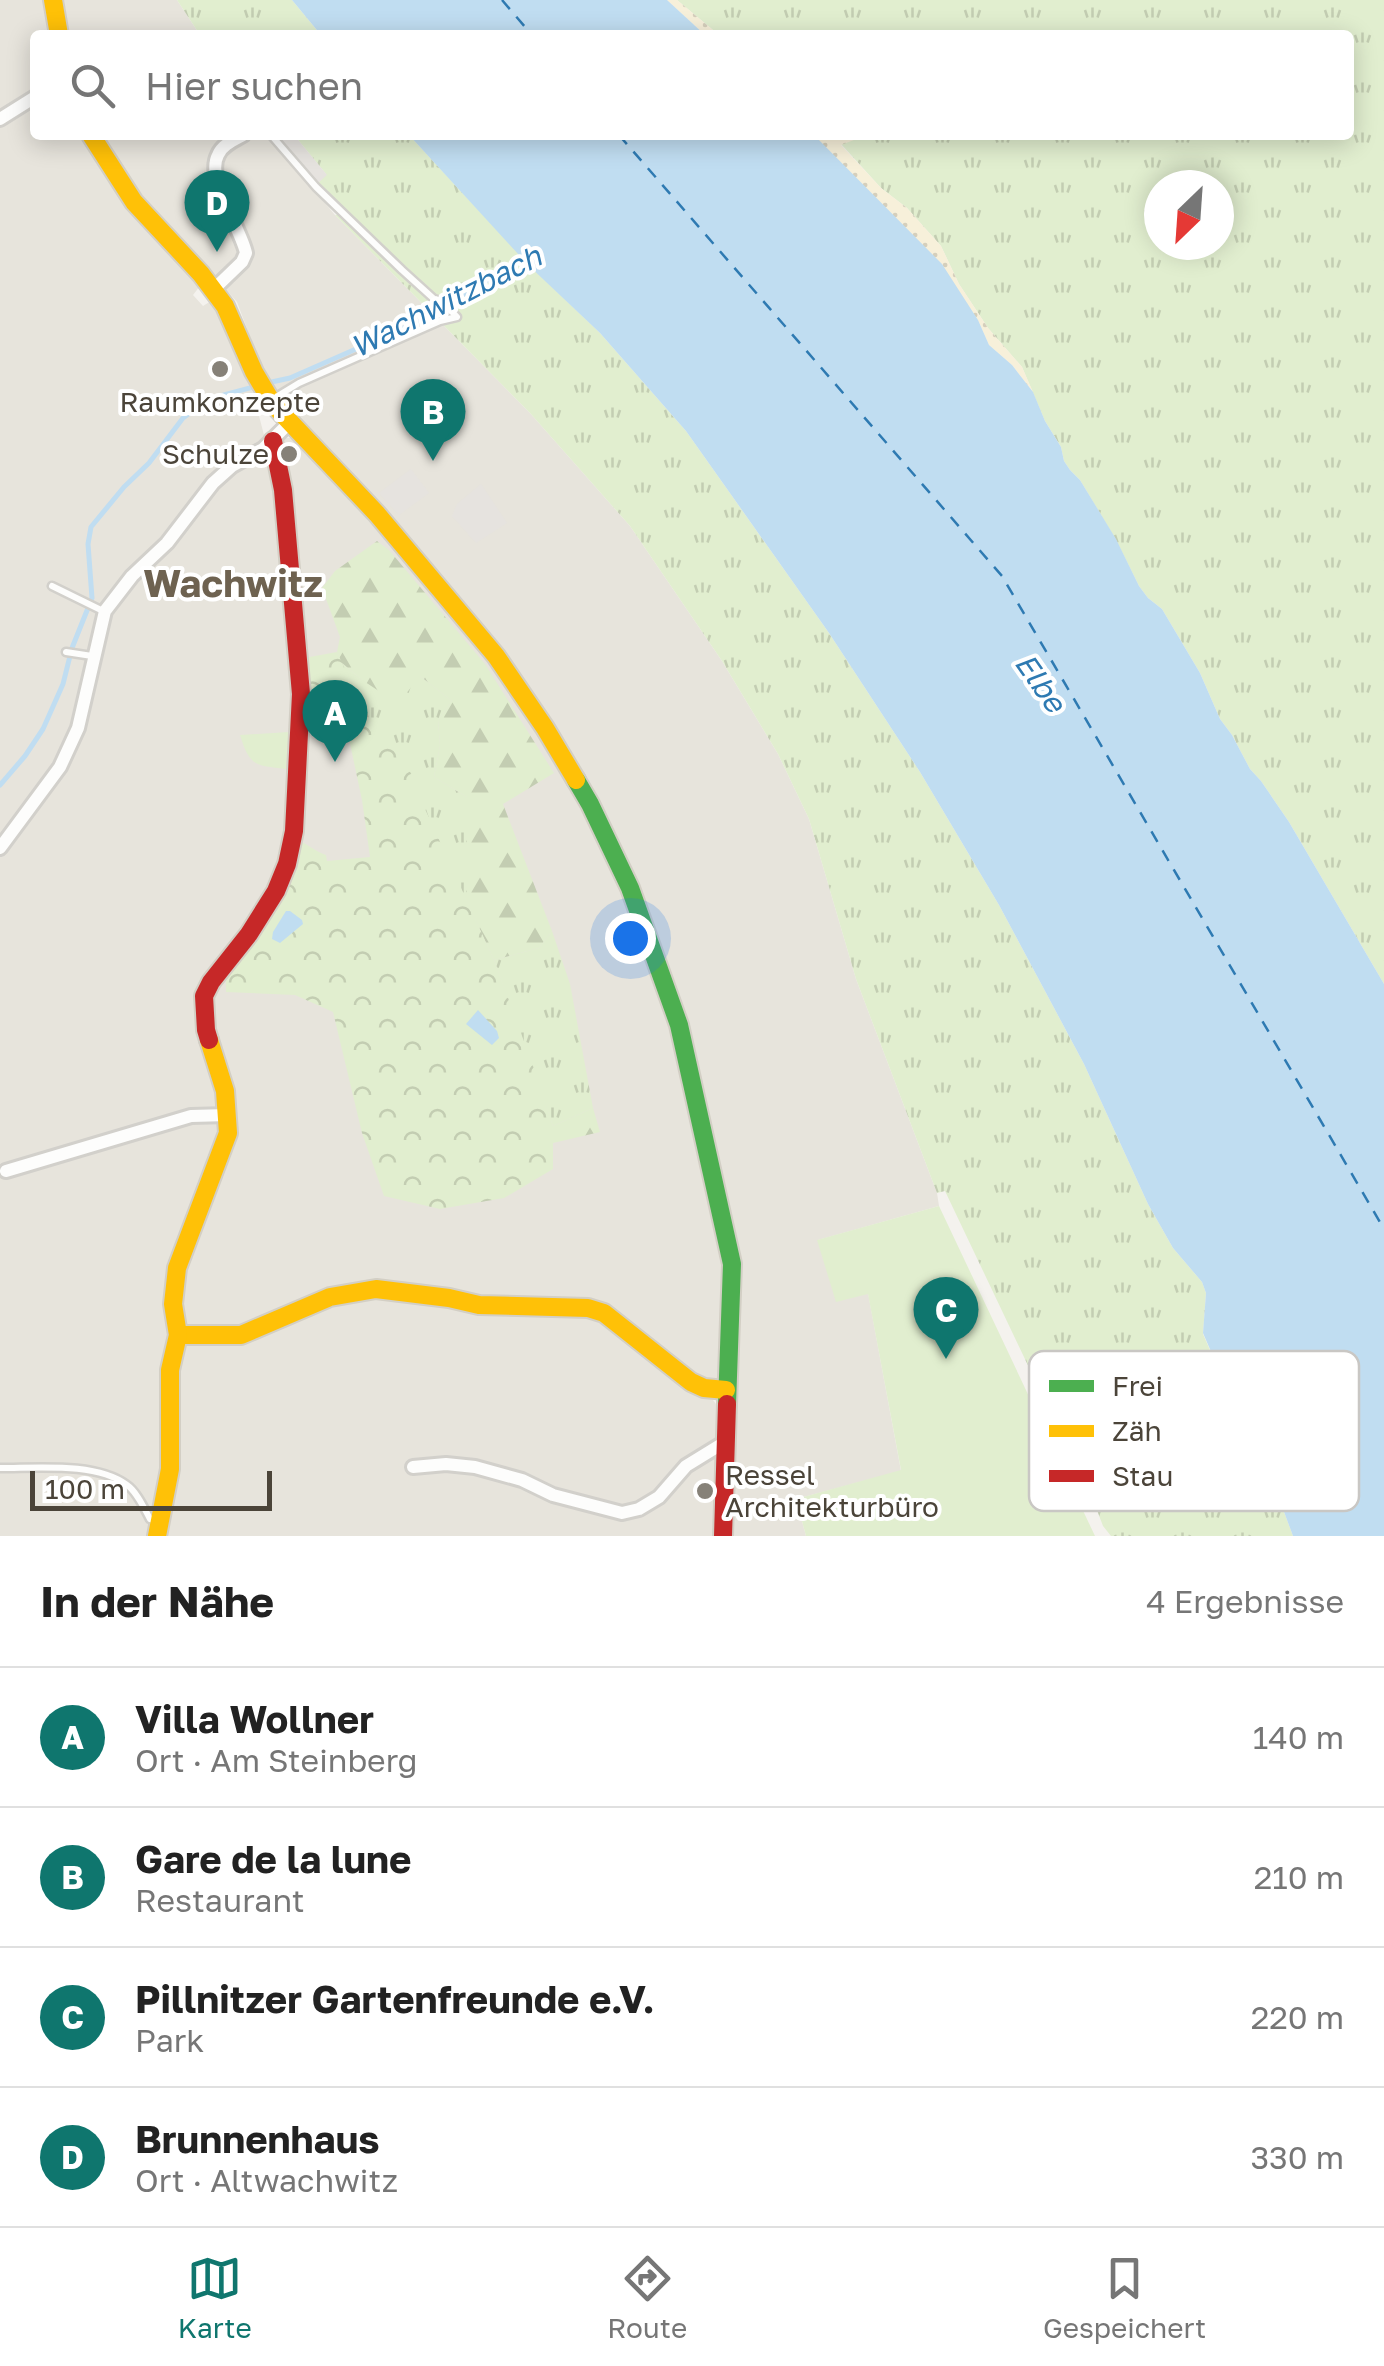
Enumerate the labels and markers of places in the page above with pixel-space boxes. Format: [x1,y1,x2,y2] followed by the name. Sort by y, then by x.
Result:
[184,170,250,252] pin: D
[209,358,231,380] marker: Raumkonzepte
[400,378,466,461] pin: B
[120,385,320,418] place label: Raumkonzepte
[162,437,269,470] place label: Schulze
[278,443,300,465] marker: Schulze
[302,680,368,762] pin: A
[914,1276,978,1359] pin: C
[725,1458,939,1523] place label: Ressel Architekturbüro
[694,1480,716,1502] marker: Ressel Architekturbüro

